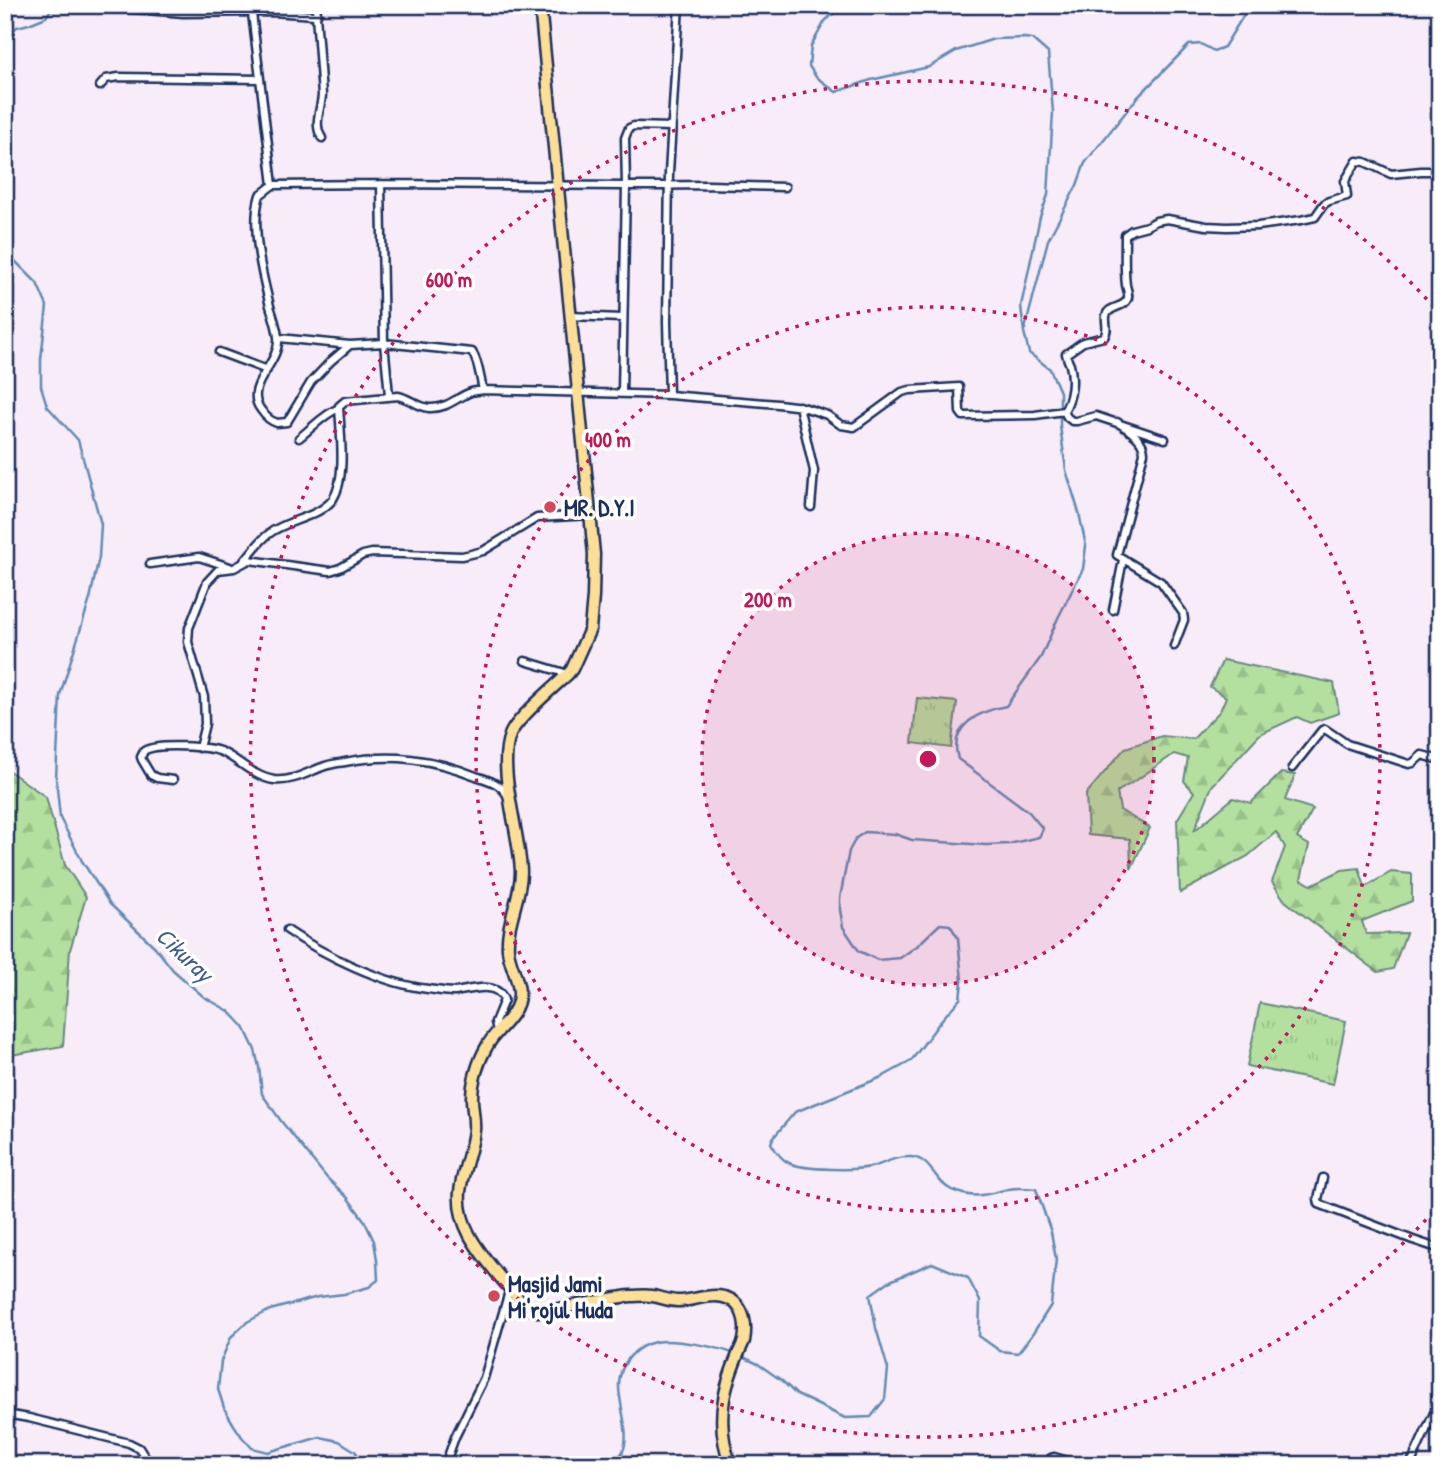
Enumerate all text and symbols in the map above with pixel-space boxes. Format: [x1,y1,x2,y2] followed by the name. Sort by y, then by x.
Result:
[426,265,472,294] text: 600 m
[585,425,631,454] text: 400 m
[564,492,635,523] place label: MR. D.Y.I
[542,499,558,515] marker: MR. D.Y.I
[744,585,792,614] text: 200 m
[916,747,940,771] centre of rings
[149,919,222,991] water label: Cikuray
[508,1268,613,1325] place label: Masjid Jami Mi'rojul Huda
[486,1288,502,1304] marker: Masjid Jami Mi'rojul Huda

